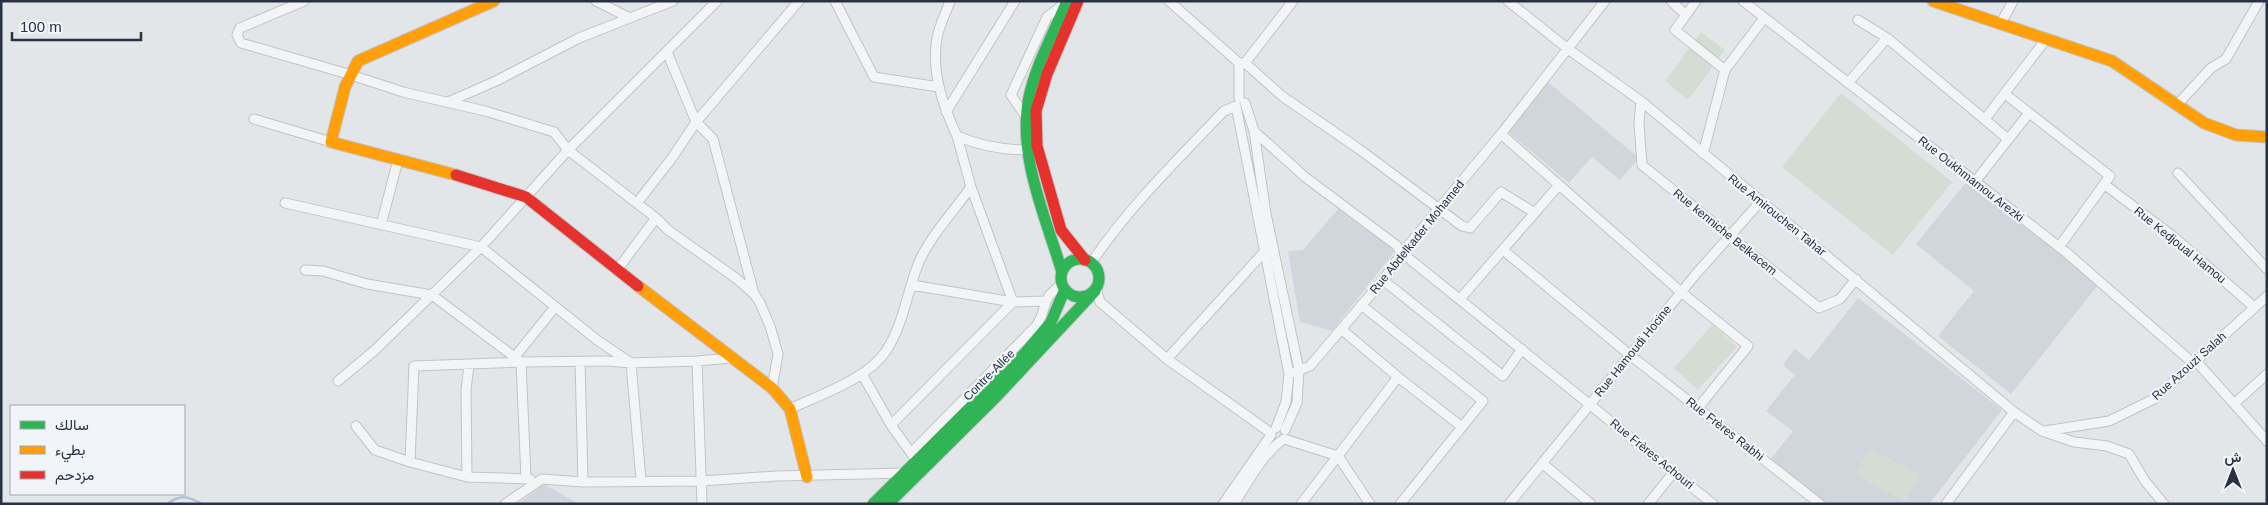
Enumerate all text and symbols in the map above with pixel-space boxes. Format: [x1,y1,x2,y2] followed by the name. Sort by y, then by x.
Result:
[12,10,141,42] scale bar
[20,18,62,35] text: 100 m
[1915,133,2027,225] street label: Rue Oukhmamou Arezki
[1725,171,1829,259] street label: Rue Amirouchen Tahar
[1367,177,1467,297] street label: Rue Abdelkader Mohamed
[1670,186,1780,278] street label: Rue kenniche Belkacem
[2131,204,2229,286] street label: Rue Kedjoual Hamou
[1592,302,1675,400] street label: Rue Hamoudi Hocine
[2149,329,2229,403] street label: Rue Azouzi Salah
[960,346,1018,404] street label: Contre-Allée
[1683,394,1767,464] street label: Rue Frères Rabhi
[10,405,185,495] legend
[55,416,89,433] text: سالك
[1607,416,1697,492] street label: Rue Frères Achouri
[55,441,85,463] text: بطيء
[2208,445,2258,495] north arrow
[2225,449,2242,466] text: ش
[55,466,94,485] text: مزدحم

